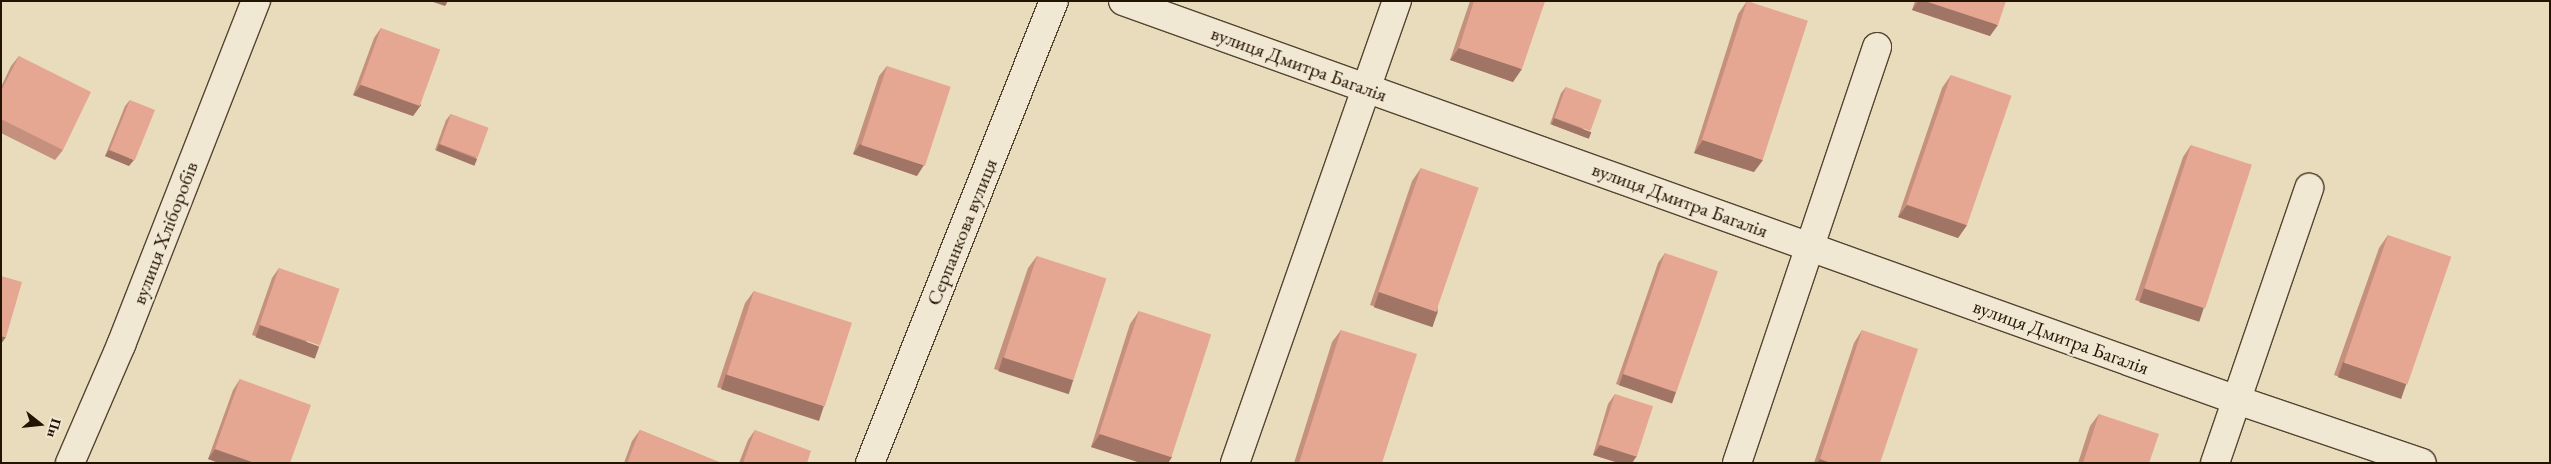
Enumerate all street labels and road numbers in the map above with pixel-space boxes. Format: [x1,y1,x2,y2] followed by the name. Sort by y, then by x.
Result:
[1208,21,1390,107] street label: вулиця Дмитра Багалія
[922,155,1002,309] street label: Серпанкова вулиця
[1589,157,1771,243] street label: вулиця Дмитра Багалія
[127,158,203,308] street label: вулиця Хліборобів
[1970,294,2152,380] street label: вулиця Дмитра Багалія

